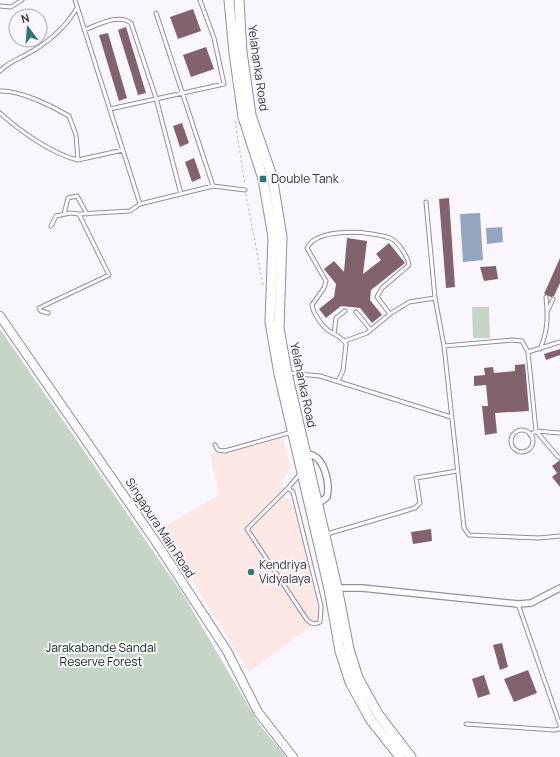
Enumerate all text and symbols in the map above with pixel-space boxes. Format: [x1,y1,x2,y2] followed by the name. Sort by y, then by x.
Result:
[8,8,48,48] north arrow
[19,10,31,26] text: N
[244,24,273,112] street label: Yelahanka Road
[271,170,340,187] place label: Double Tank
[258,174,268,184] marker: Double Tank
[286,341,321,429] street label: Yelahanka Road
[122,474,199,581] street label: Singapura Main Road
[259,556,311,587] place label: Kendriya Vidyalaya
[246,567,256,577] marker: Kendriya Vidyalaya
[46,639,156,670] park label: Jarakabande Sandal Reserve Forest

